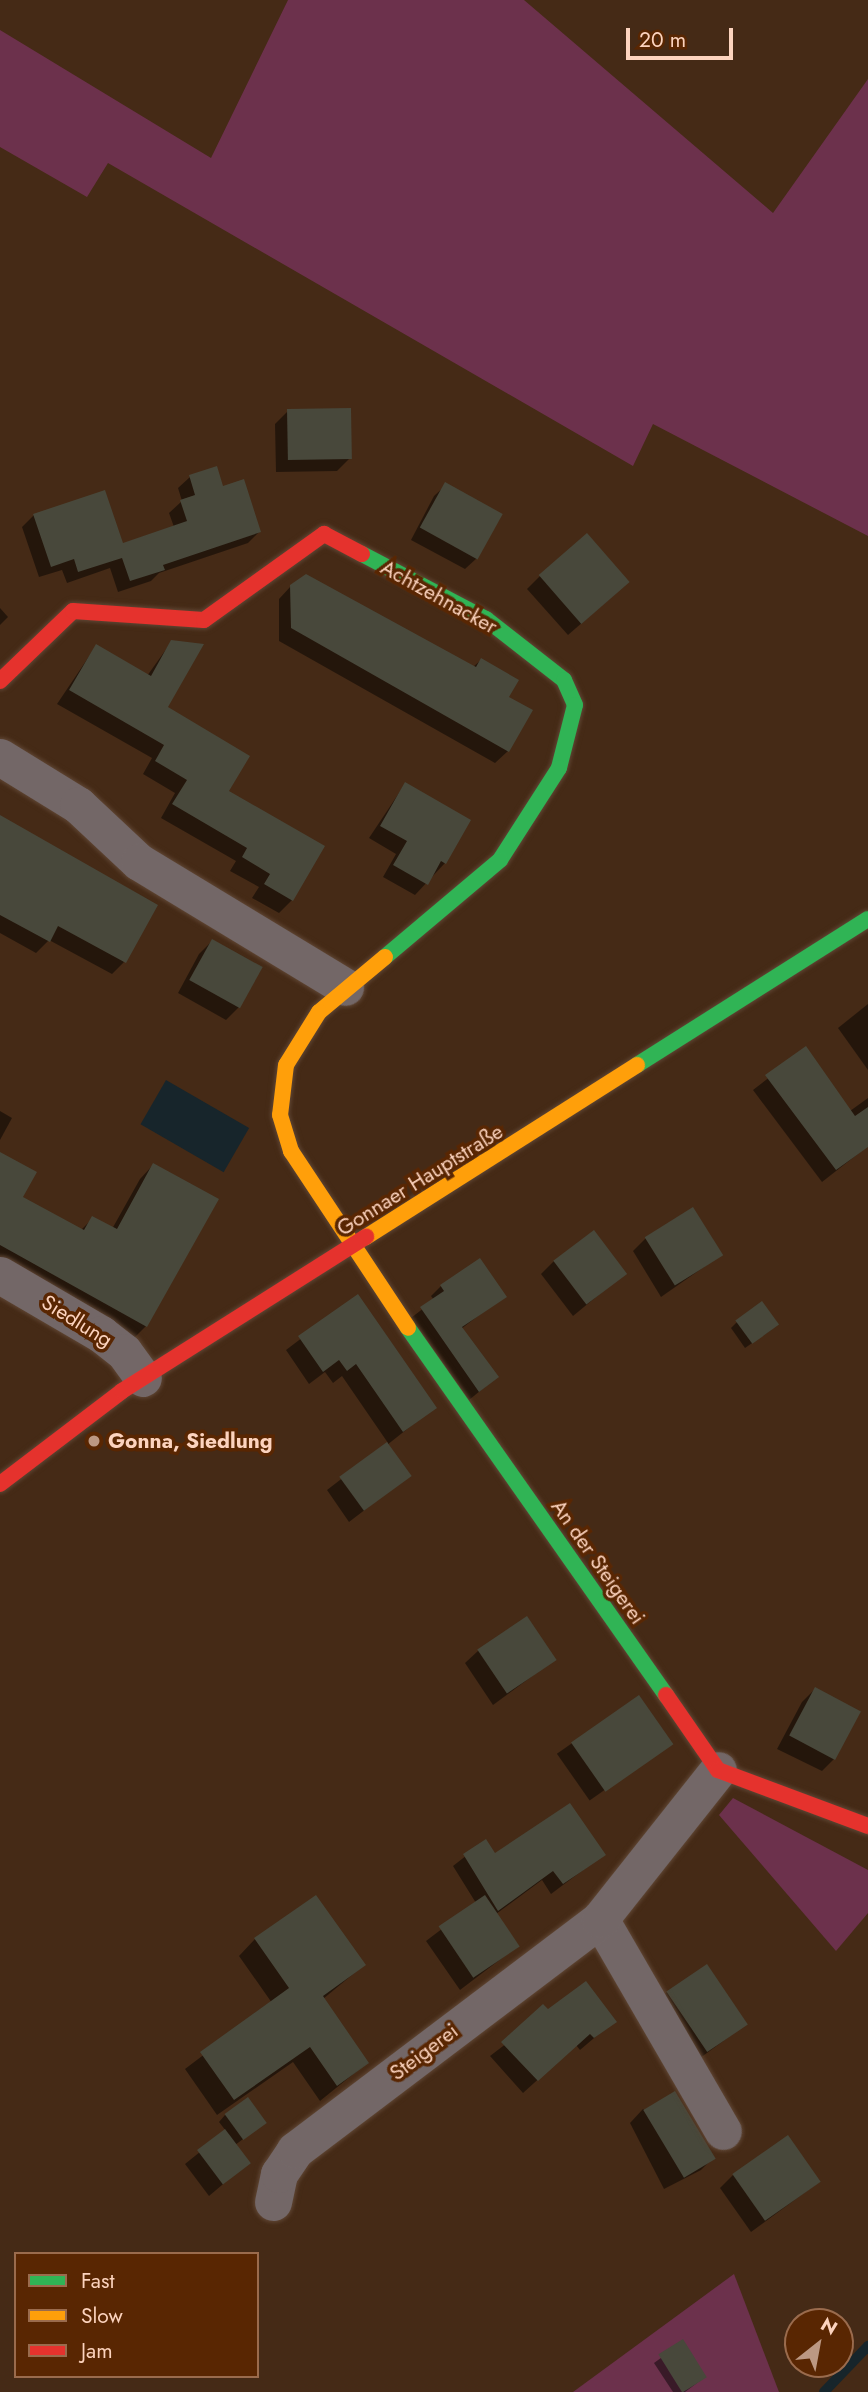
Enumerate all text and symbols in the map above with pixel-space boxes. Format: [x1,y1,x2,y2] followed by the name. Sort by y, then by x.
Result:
[630,14,737,58] scale bar
[639,25,686,55] text: 20 m
[376,555,502,639] street label: Achtzehnacker
[332,1119,508,1241] street label: Gonnaer Hauptstraße
[37,1289,117,1353] street label: Siedlung
[108,1428,273,1454] place label: Gonna, Siedlung
[86,1433,102,1449] marker: Gonna, Siedlung
[546,1495,650,1629] street label: An der Steigerei
[385,2018,463,2086] street label: Steigerei
[14,2252,259,2378] legend
[81,2266,114,2296] text: Fast
[81,2301,123,2331] text: Slow
[784,2308,854,2378] north arrow
[816,2311,842,2342] text: N
[81,2336,113,2366] text: Jam

